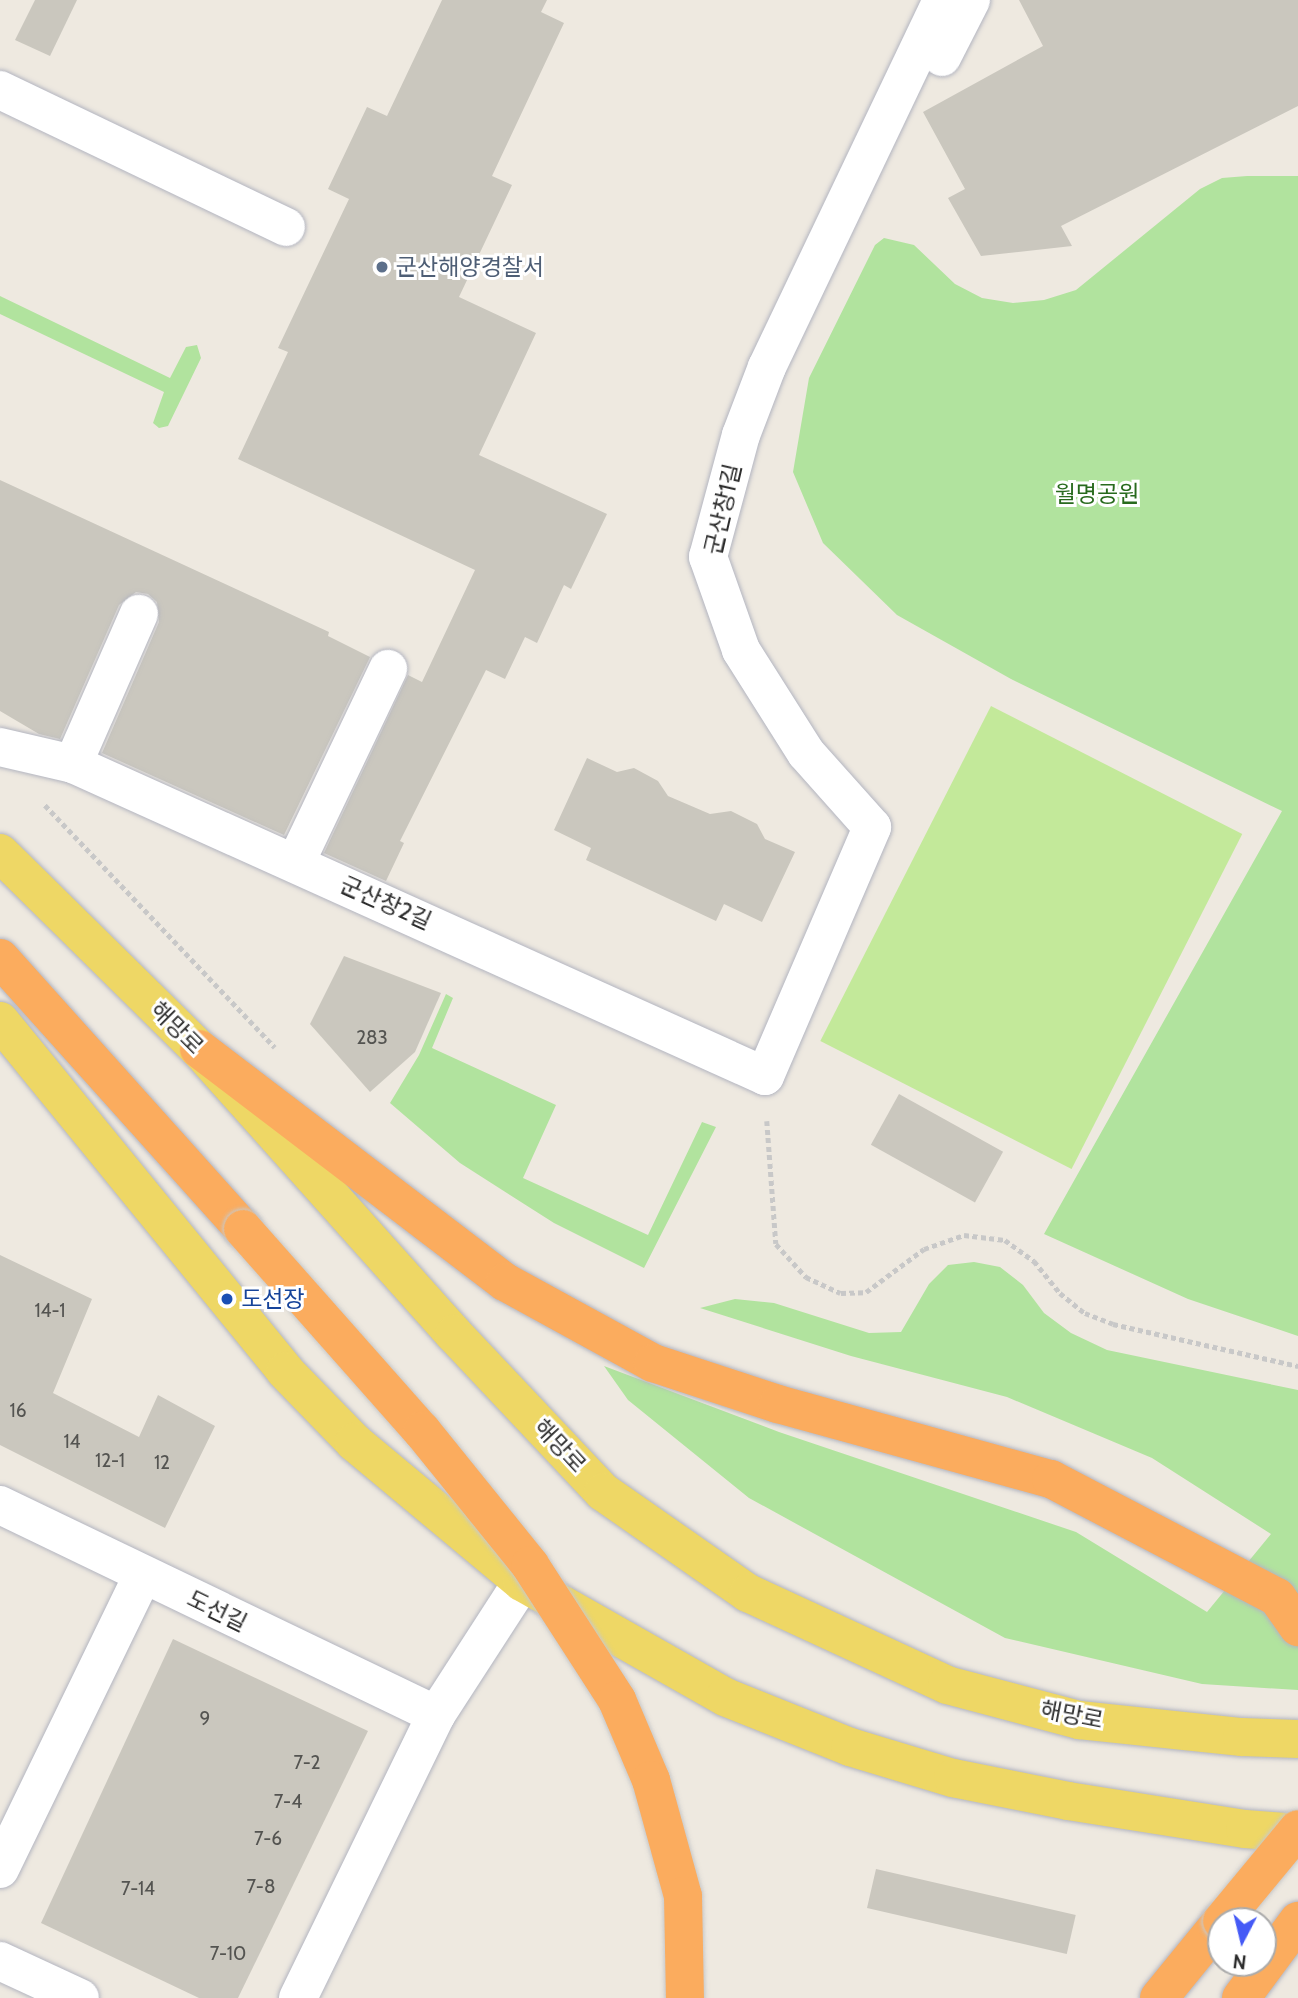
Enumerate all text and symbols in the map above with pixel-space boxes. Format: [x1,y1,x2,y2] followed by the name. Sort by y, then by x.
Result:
[396,253,544,281] place label: 군산해양경찰서
[374,259,390,275] marker: 군산해양경찰서
[699,461,747,557] street label: 군산창1길
[1055,480,1139,508] park label: 월명공원
[336,871,436,935] street label: 군산창2길
[145,996,209,1060] street label: 해망로
[356,1027,388,1049] house number: 283
[241,1285,304,1313] place label: 도선장
[219,1291,235,1307] marker: 도선장
[34,1300,66,1322] house number: 14-1
[10,1400,26,1422] house number: 16
[528,1413,592,1479] street label: 해망로
[63,1431,81,1453] house number: 14
[95,1450,125,1472] house number: 12-1
[154,1452,170,1474] house number: 12
[182,1585,252,1637] street label: 도선길
[1038,1695,1106,1735] street label: 해망로
[200,1708,210,1730] house number: 9
[294,1752,320,1774] house number: 7-2
[274,1791,302,1813] house number: 7-4
[254,1828,282,1850] house number: 7-6
[247,1876,275,1898] house number: 7-8
[121,1878,155,1900] house number: 7-14
[1207,1907,1277,1977] north arrow
[210,1943,246,1965] house number: 7-10
[1232,1949,1248,1974] text: N

